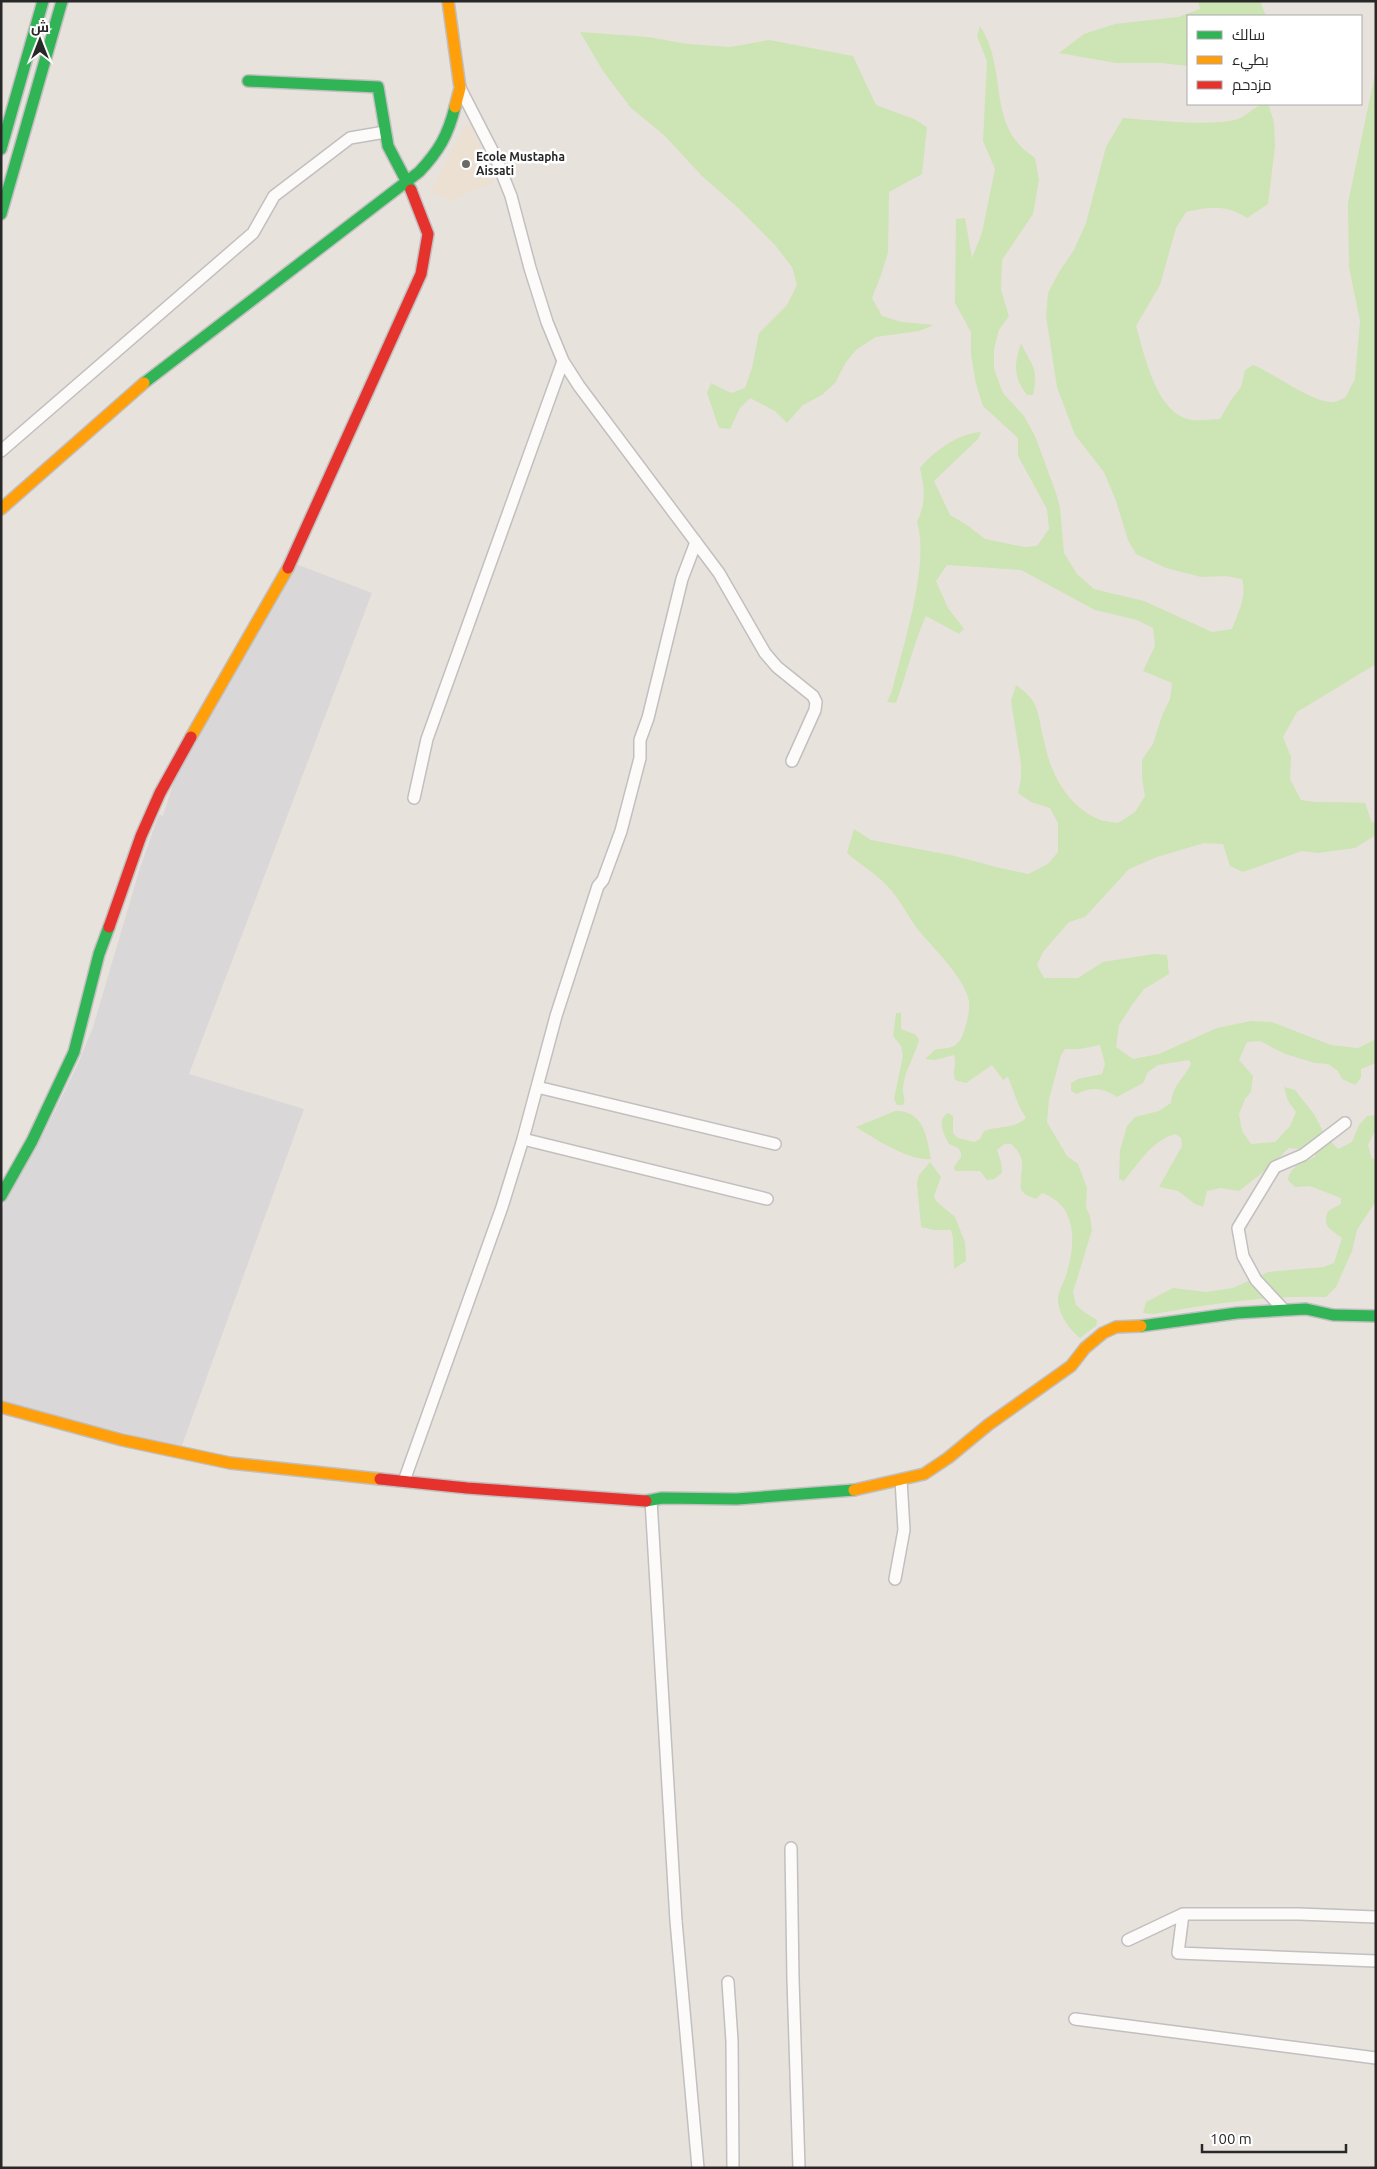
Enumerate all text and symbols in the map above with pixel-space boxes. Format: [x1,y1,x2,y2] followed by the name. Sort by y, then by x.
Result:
[15,15,65,65] north arrow
[1187,15,1362,105] legend
[31,19,49,36] text: ش
[1232,26,1265,43] text: سالك
[1232,51,1269,72] text: بطيء
[1232,76,1272,95] text: مزدحم
[476,150,565,177] place label: Ecole Mustapha Aissati
[460,158,472,170] marker: Ecole Mustapha Aissati
[1202,2122,1346,2154] scale bar
[1210,2130,1252,2147] text: 100 m

